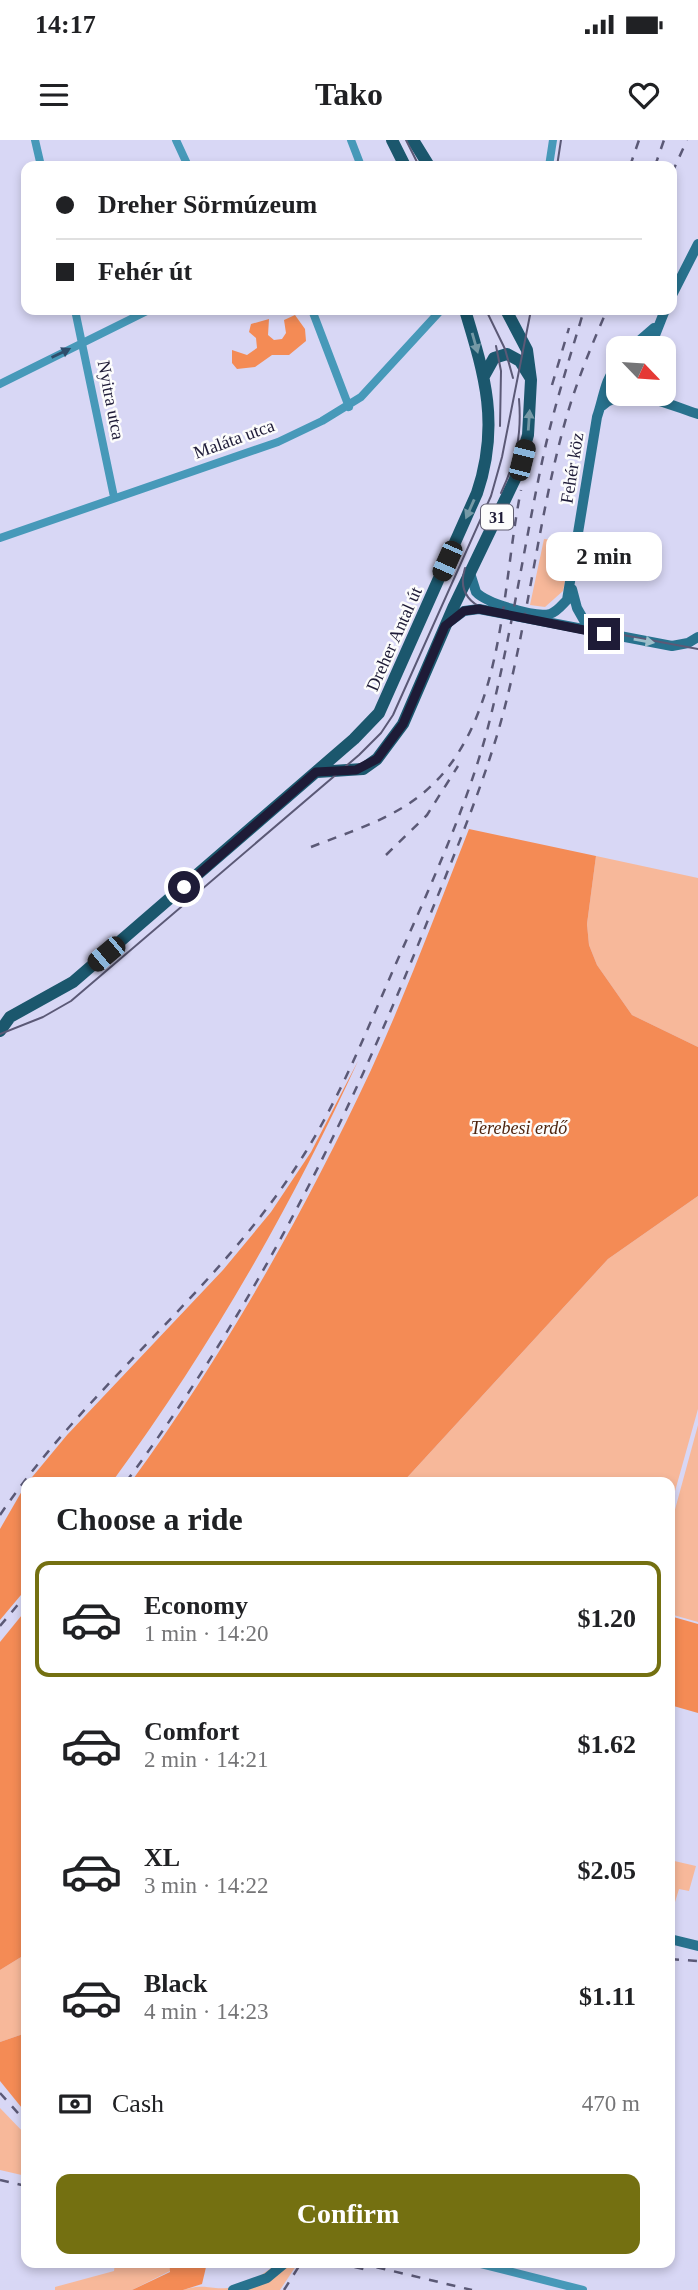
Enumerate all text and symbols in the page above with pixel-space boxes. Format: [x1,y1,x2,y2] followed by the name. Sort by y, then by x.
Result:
[35,10,96,39] text: 14:17
[35,76,73,114] icon: menu
[315,76,383,112] text: Tako
[625,76,663,114] icon: heart
[98,190,317,219] text: Dreher Sörmúzeum
[98,257,192,286] text: Fehér út
[470,333,480,354] one-way arrow
[606,336,676,406] north arrow
[606,336,676,406] map controls
[51,348,71,359] one-way arrow
[94,359,128,441] street label: Nyitra utca
[523,409,534,431] one-way arrow
[191,415,277,463] street label: Maláta utca
[557,431,587,505] street label: Fehér köz
[507,437,538,483] car
[464,499,476,519] one-way arrow
[481,504,513,530] road number: 31
[546,532,662,582] callout: 2 min
[429,538,466,584] car
[576,544,632,569] text: 2 min
[362,584,426,694] street label: Dreher Antal út
[588,618,620,650] route end
[633,636,655,647] one-way arrow
[168,871,200,903] route start
[84,932,129,976] car
[471,1118,568,1138] park label: Terebesi erdő
[56,1501,243,1537] text: Choose a ride
[60,1588,123,1651] icon: car
[144,1591,248,1620] text: Economy
[578,1604,636,1633] text: $1.20
[144,1621,269,1646] text: 1 min · 14:20
[60,1714,123,1777] icon: car
[144,1717,239,1746] text: Comfort
[578,1730,636,1759] text: $1.62
[144,1747,269,1772] text: 2 min · 14:21
[60,1840,123,1903] icon: car
[144,1843,180,1872] text: XL
[578,1856,636,1885] text: $2.05
[144,1873,269,1898] text: 3 min · 14:22
[60,1966,123,2029] icon: car
[144,1969,208,1998] text: Black
[579,1982,636,2011] text: $1.11
[144,1999,269,2024] text: 4 min · 14:23
[56,2085,94,2123] icon: cash
[112,2089,164,2118] text: Cash
[582,2091,640,2116] text: 470 m
[56,2174,640,2254] button: Confirm

